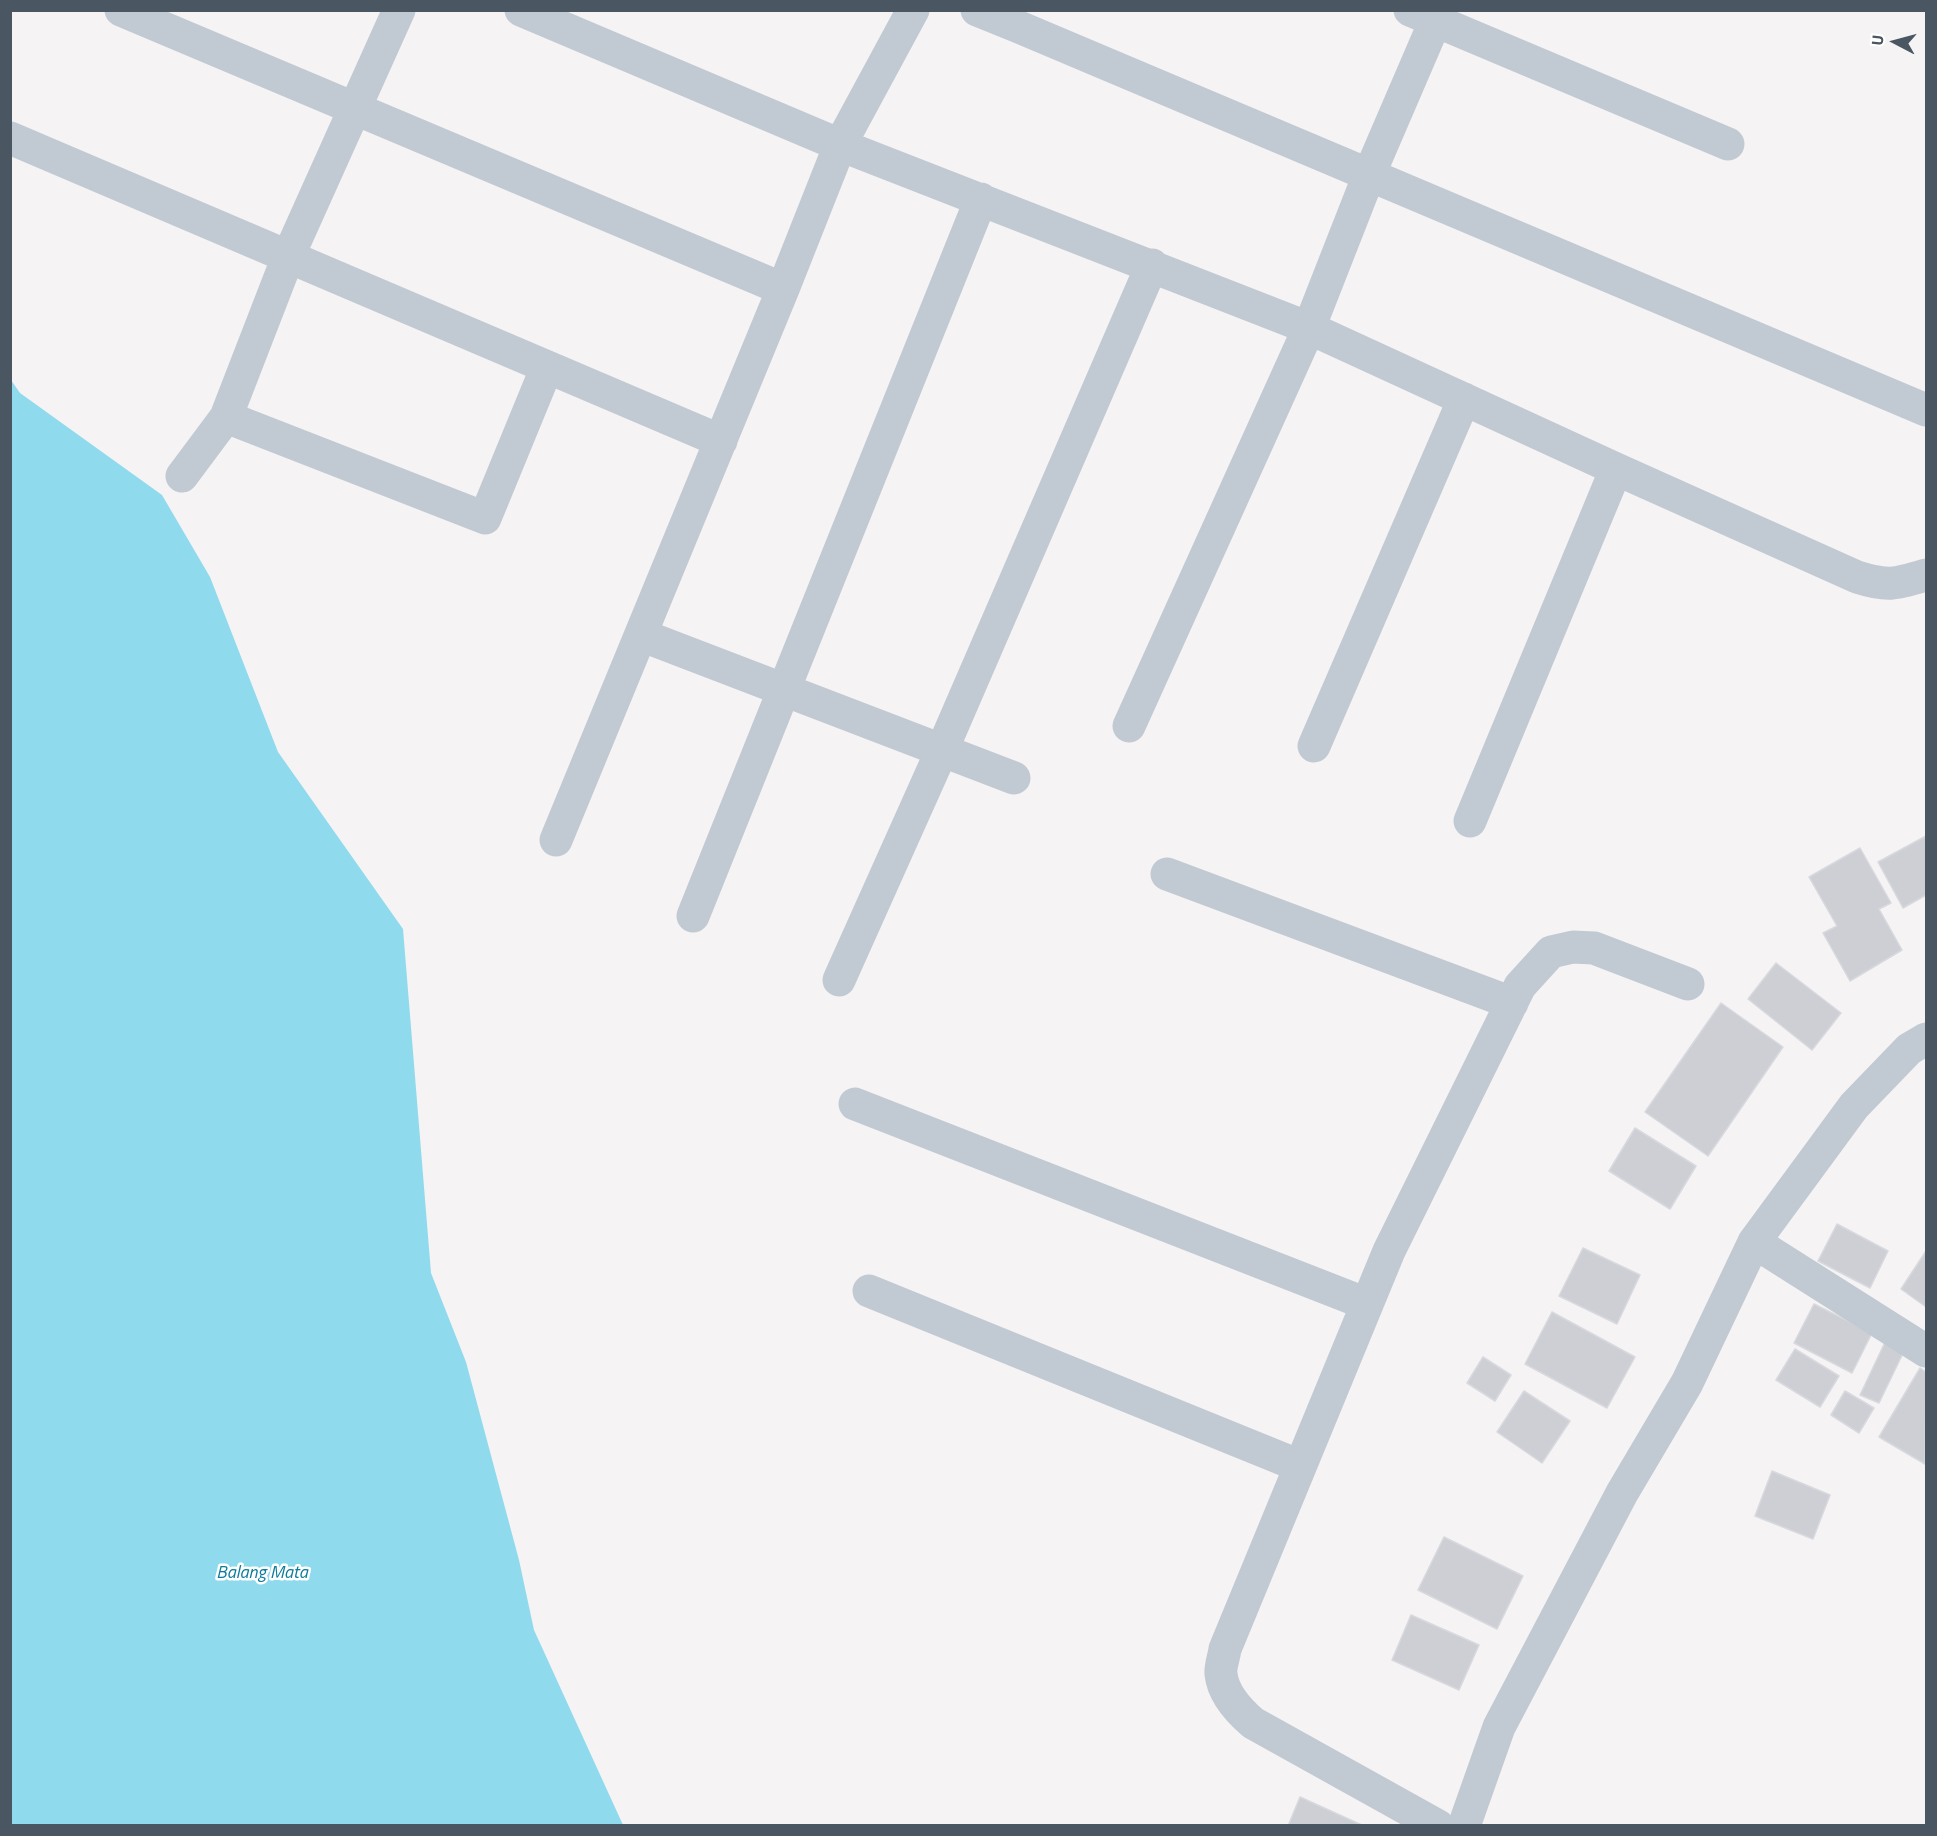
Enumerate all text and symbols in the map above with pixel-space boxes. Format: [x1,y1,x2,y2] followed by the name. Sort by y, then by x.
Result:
[1865,12,1925,72] north arrow
[1865,34,1890,47] text: U
[216,1563,308,1585] water label: Balang Mata

